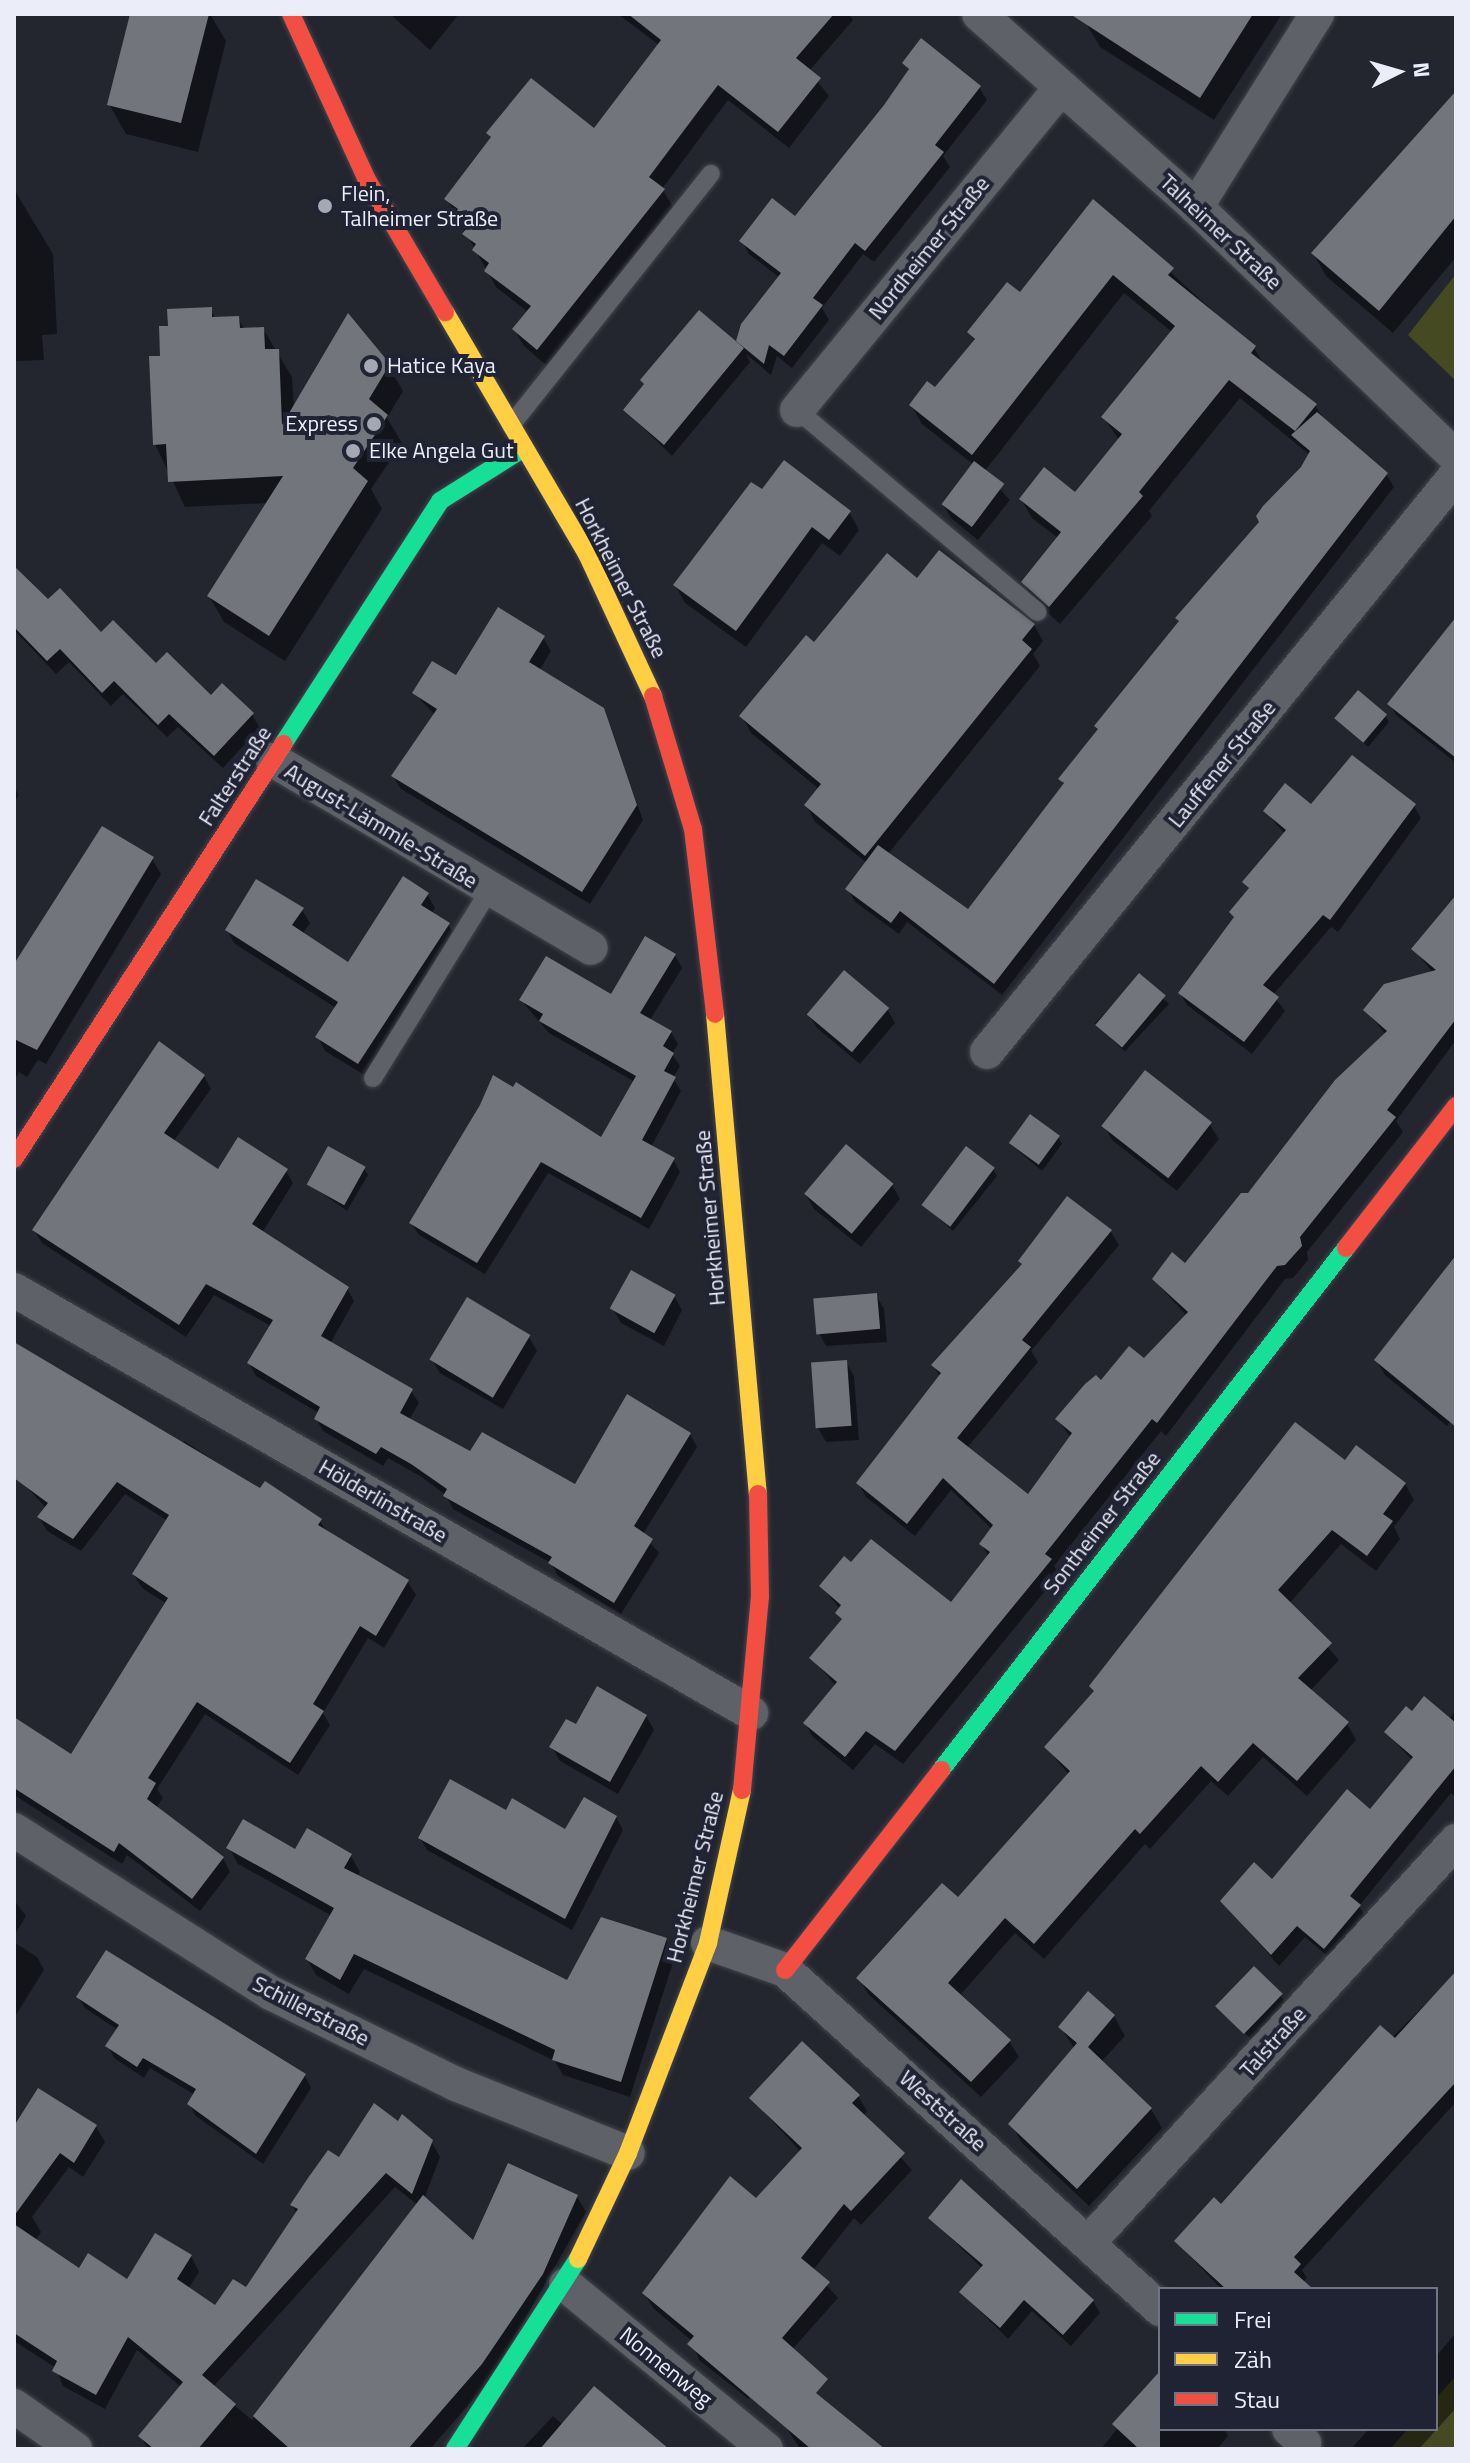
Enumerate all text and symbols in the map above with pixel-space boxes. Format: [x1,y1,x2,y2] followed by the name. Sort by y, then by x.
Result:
[1358,32,1438,112] north arrow
[1404,61,1440,79] text: N
[1155,169,1287,295] street label: Talheimer Straße
[863,171,995,325] street label: Nordheimer Straße
[341,180,498,232] place label: Flein, Talheimer Straße
[316,197,334,215] marker: Flein, Talheimer Straße
[387,353,496,379] place label: Hatice Kaya
[362,357,380,375] marker: Hatice Kaya
[285,411,358,437] place label: Express
[365,415,383,433] marker: Express
[369,438,514,464] place label: Elke Angela Gut
[344,442,362,460] marker: Elke Angela Gut
[569,494,673,662] street label: Horkheimer Straße
[1163,695,1281,833] street label: Lauffener Straße
[193,721,277,831] street label: Falterstraße
[280,758,482,894] street label: August-Lämmle-Straße
[689,1129,731,1307] street label: Horkheimer Straße
[1038,1446,1166,1600] street label: Sontheimer Straße
[314,1454,452,1548] street label: Hölderlinstraße
[661,1788,729,1966] street label: Horkheimer Straße
[248,1970,374,2052] street label: Schillerstraße
[1234,2001,1312,2083] street label: Talstraße
[894,2065,992,2157] street label: Weststraße
[1158,2287,1438,2431] legend
[1234,2301,1272,2337] text: Frei
[614,2322,718,2412] street label: Nonnenweg
[1234,2341,1272,2377] text: Zäh
[1234,2381,1280,2417] text: Stau

